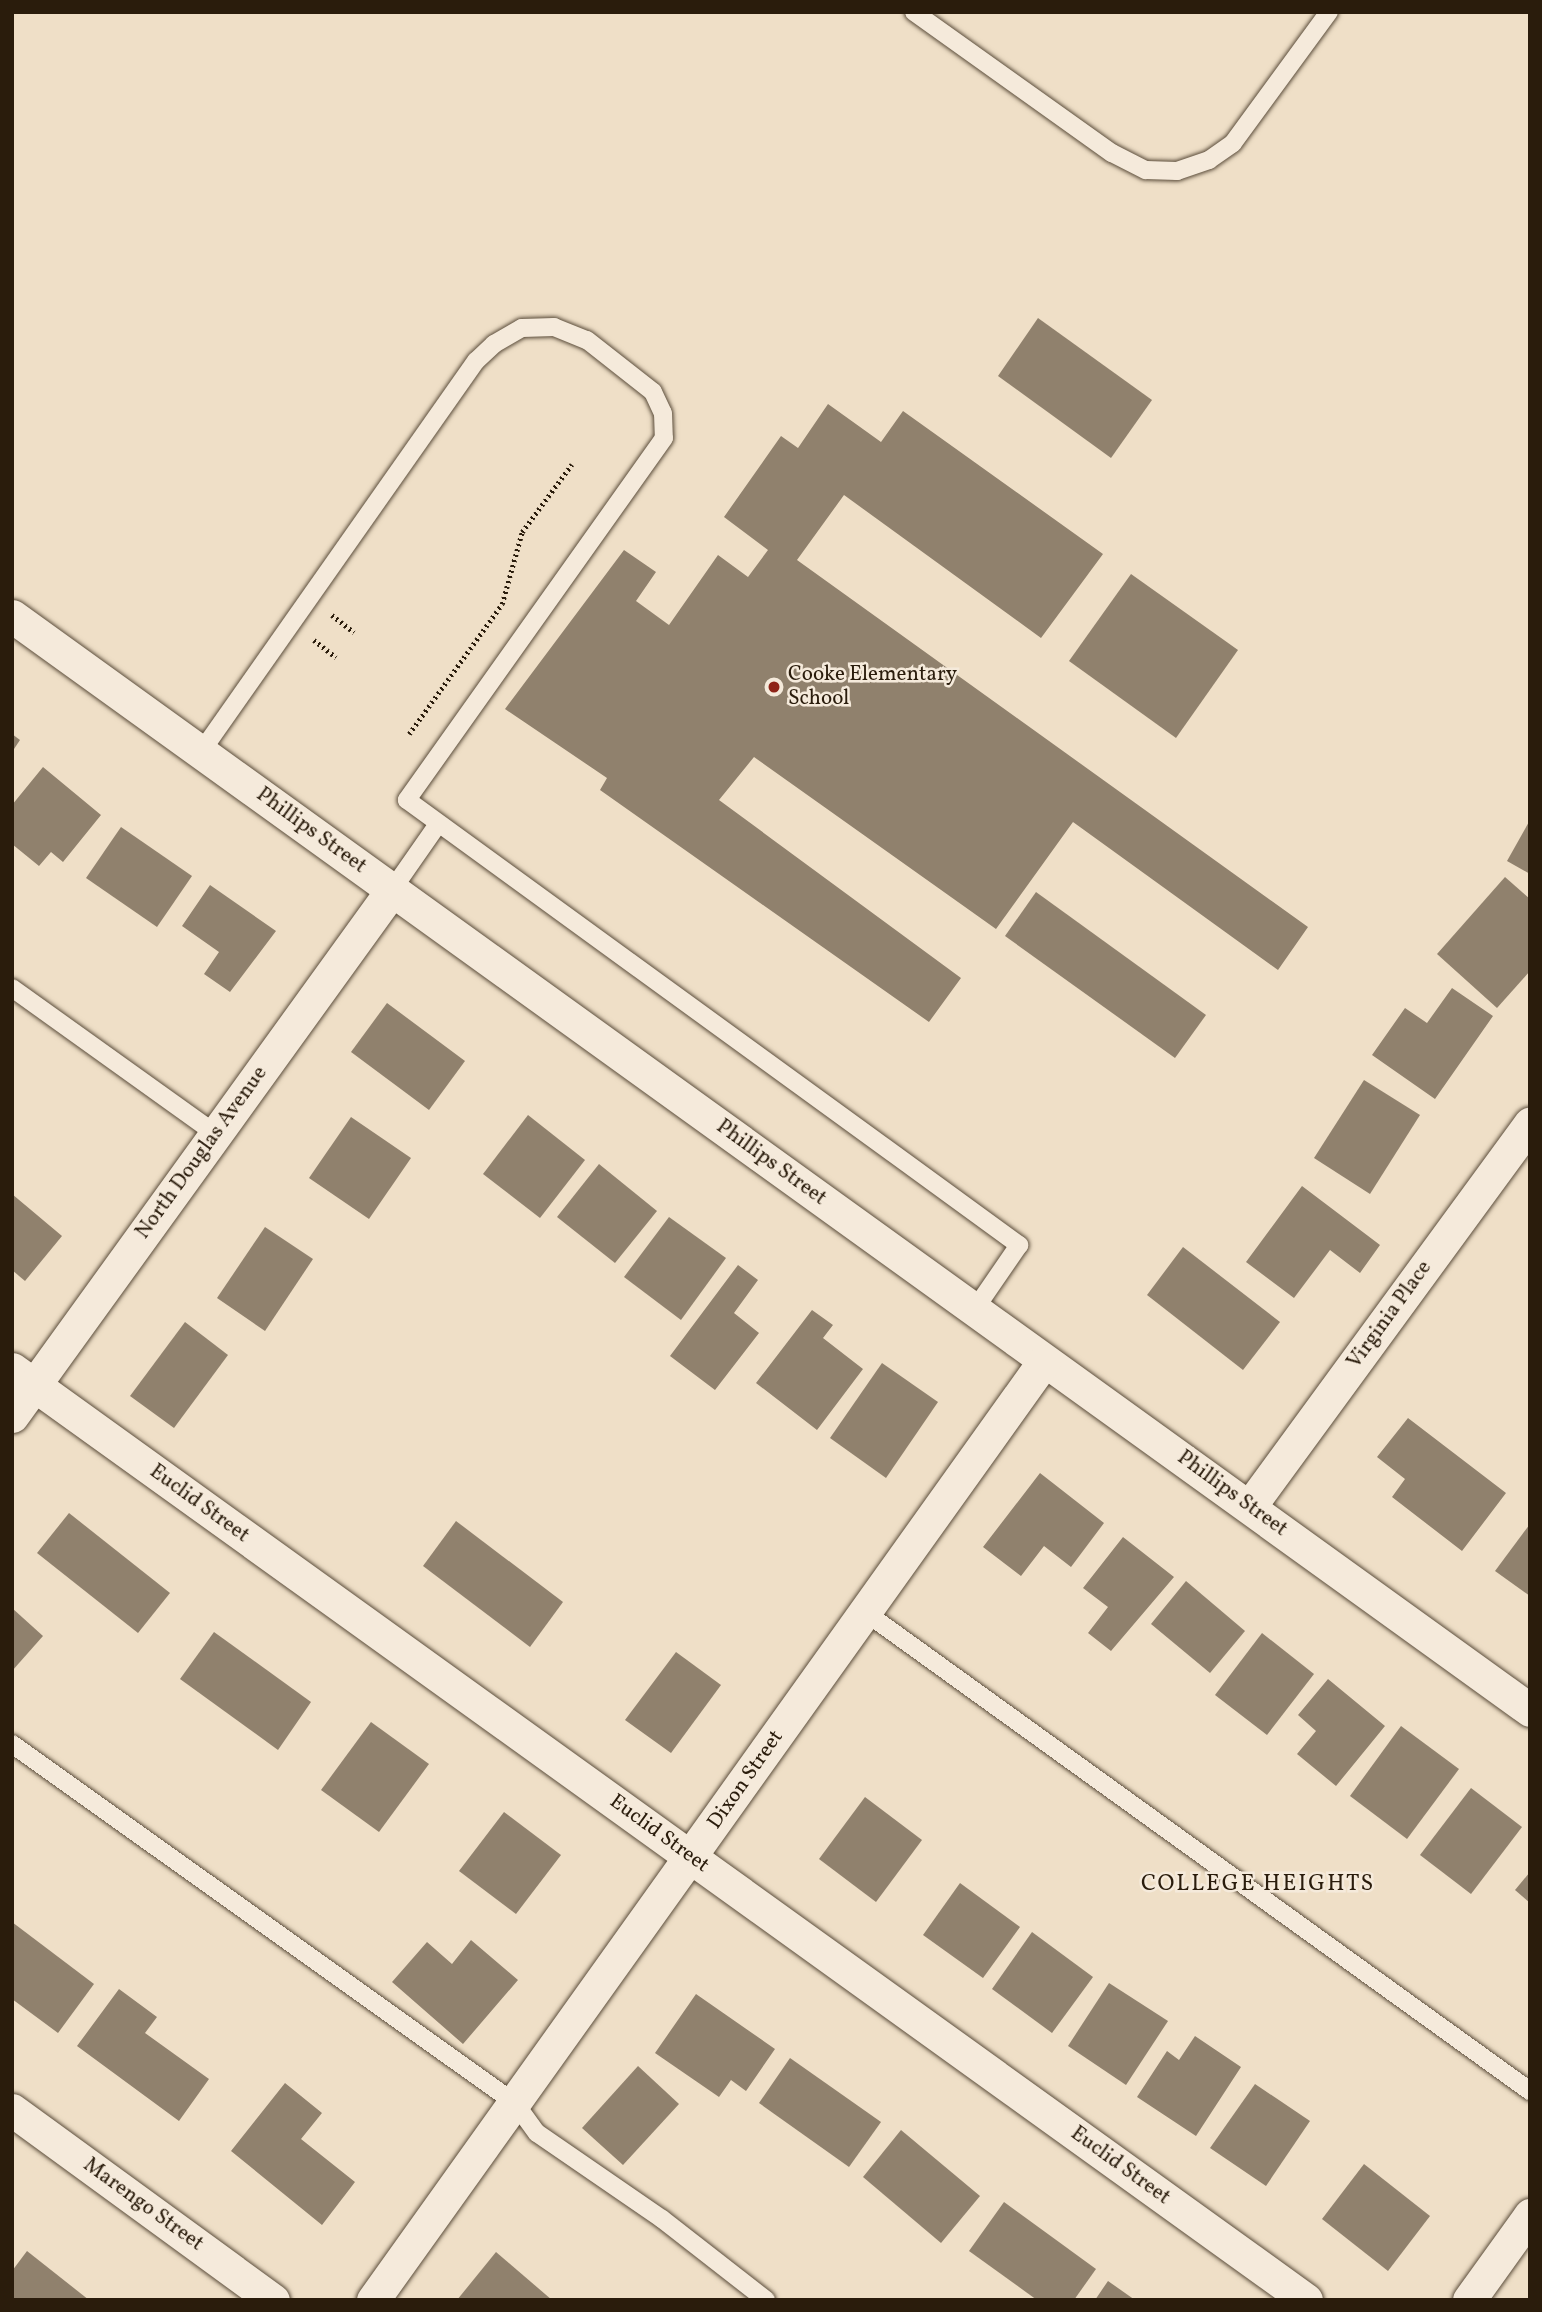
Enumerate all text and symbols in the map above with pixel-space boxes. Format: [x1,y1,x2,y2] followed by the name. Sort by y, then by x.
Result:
[788,662,957,712] place label: Cooke Elementary School
[766,679,782,695] marker: Cooke Elementary School
[251,783,371,879] street label: Phillips Street
[131,1062,273,1244] street label: North Douglas Avenue
[711,1115,831,1211] street label: Phillips Street
[1342,1256,1438,1374] street label: Virginia Place
[1172,1446,1292,1542] street label: Phillips Street
[144,1459,254,1549] street label: Euclid Street
[703,1726,789,1834] street label: Dixon Street
[604,1789,714,1879] street label: Euclid Street
[1143,1870,1373,1898] district label: COLLEGE HEIGHTS
[1065,2121,1175,2211] street label: Euclid Street
[78,2153,208,2257] street label: Marengo Street

